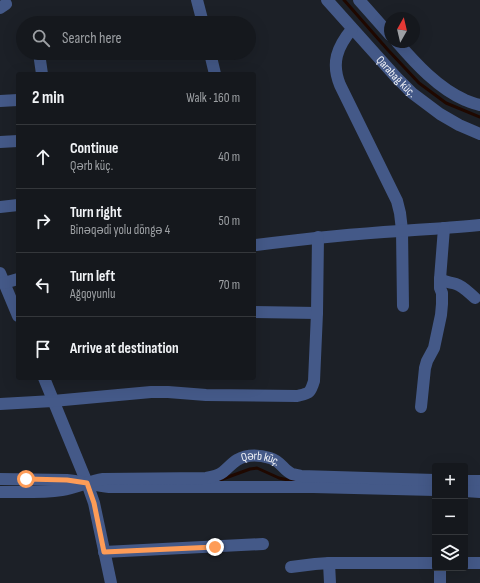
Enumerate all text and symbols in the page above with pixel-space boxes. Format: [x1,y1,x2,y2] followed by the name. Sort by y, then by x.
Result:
[384,12,420,48] north arrow
[16,16,256,60] search box
[30,27,52,49] icon: search
[62,29,122,48] text: Search here
[373,53,418,101] street label: Qarabağ küç.
[32,88,64,108] text: 2 min
[186,90,240,106] text: Walk · 160 m
[70,139,119,158] text: Continue
[32,146,54,168] icon: ahead
[218,149,240,165] text: 40 m
[70,158,113,174] text: Qərb küç.
[70,203,122,222] text: Turn right
[32,210,54,232] icon: right
[219,213,240,229] text: 50 m
[70,222,170,238] text: Binəqədi yolu döngə 4
[70,267,115,286] text: Turn left
[32,274,54,296] icon: left
[219,277,240,293] text: 70 m
[70,286,115,302] text: Ağqoyunlu
[32,338,54,360] icon: arrive
[70,339,179,358] text: Arrive at destination
[239,448,284,469] street label: Qərb küç.
[432,463,468,571] map controls
[432,463,468,499] button: +
[17,470,35,488] route start
[432,499,468,535] button: −
[432,535,468,571] button: layers
[206,538,224,556] route end

